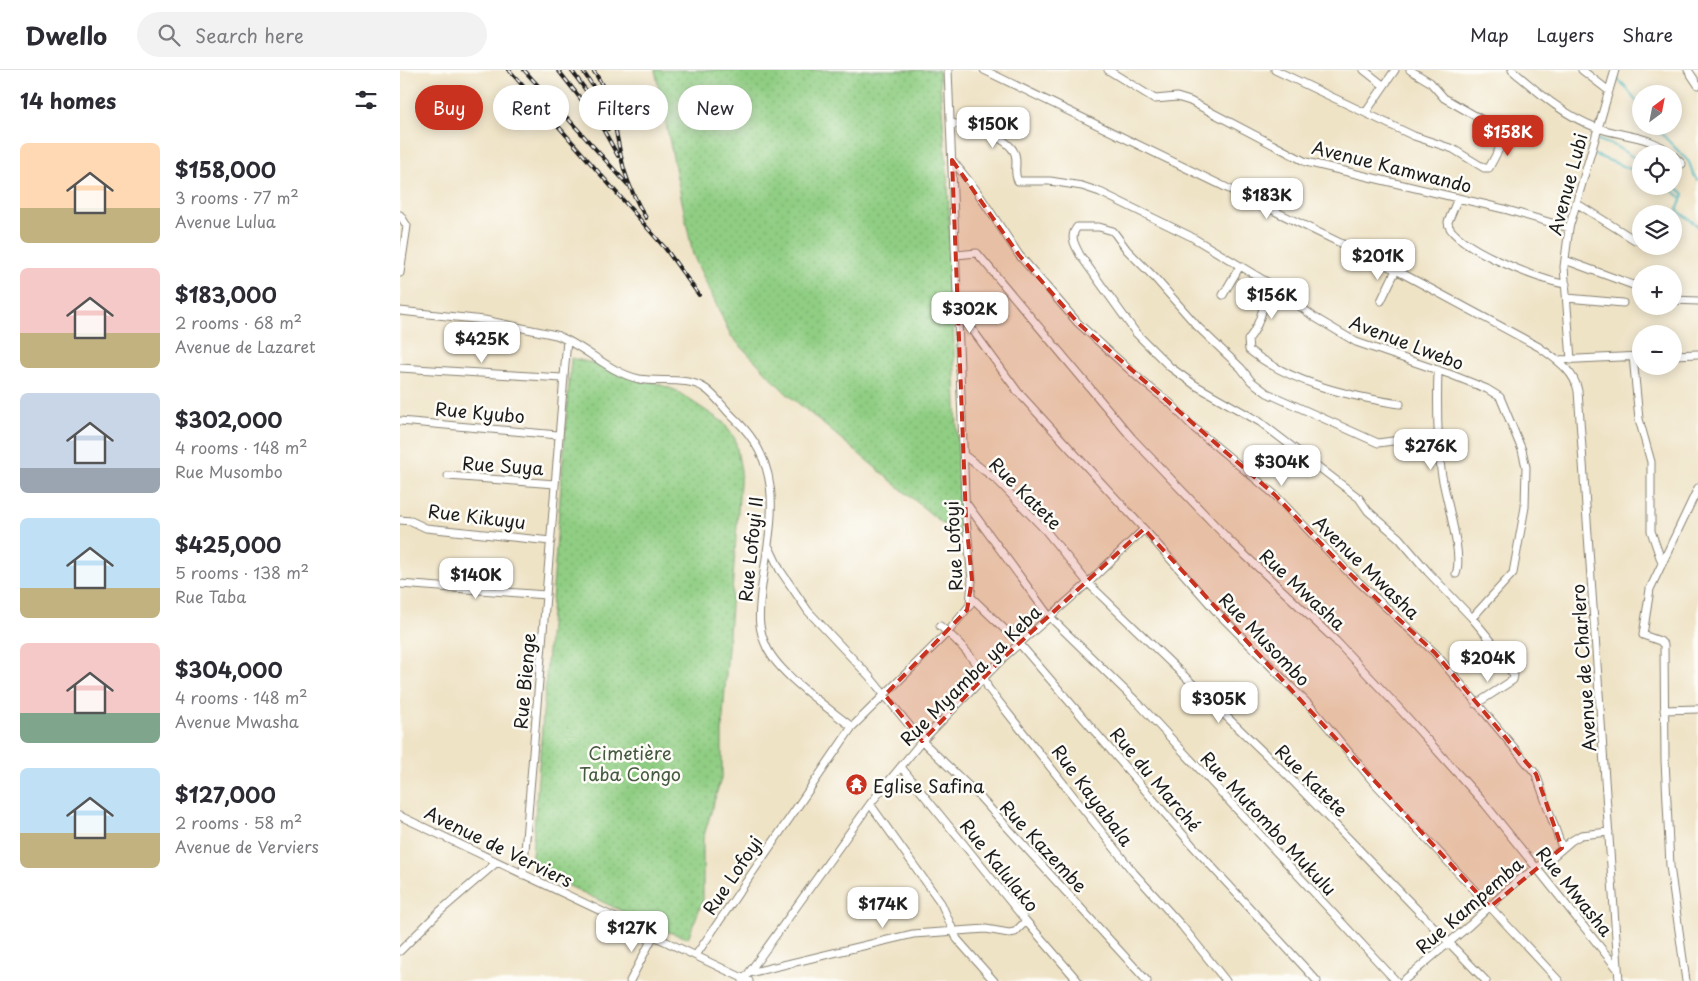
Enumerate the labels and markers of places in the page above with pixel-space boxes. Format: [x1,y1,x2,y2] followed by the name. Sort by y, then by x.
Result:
[958,106,1028,149] pin: $150K
[1473,114,1543,157] pin: $158K
[1232,178,1302,220] pin: $183K
[1343,238,1413,281] pin: $201K
[1237,278,1307,320] pin: $156K
[935,292,1005,334] pin: $302K
[447,322,517,364] pin: $425K
[1396,428,1466,471] pin: $276K
[1247,444,1317,487] pin: $304K
[441,558,511,600] pin: $140K
[1453,640,1523,683] pin: $204K
[1184,682,1254,724] pin: $305K
[873,772,985,799] place label: Eglise Safina
[845,773,869,797] temple icon: Eglise Safina
[848,886,918,929] pin: $174K
[597,910,667,953] pin: $127K

